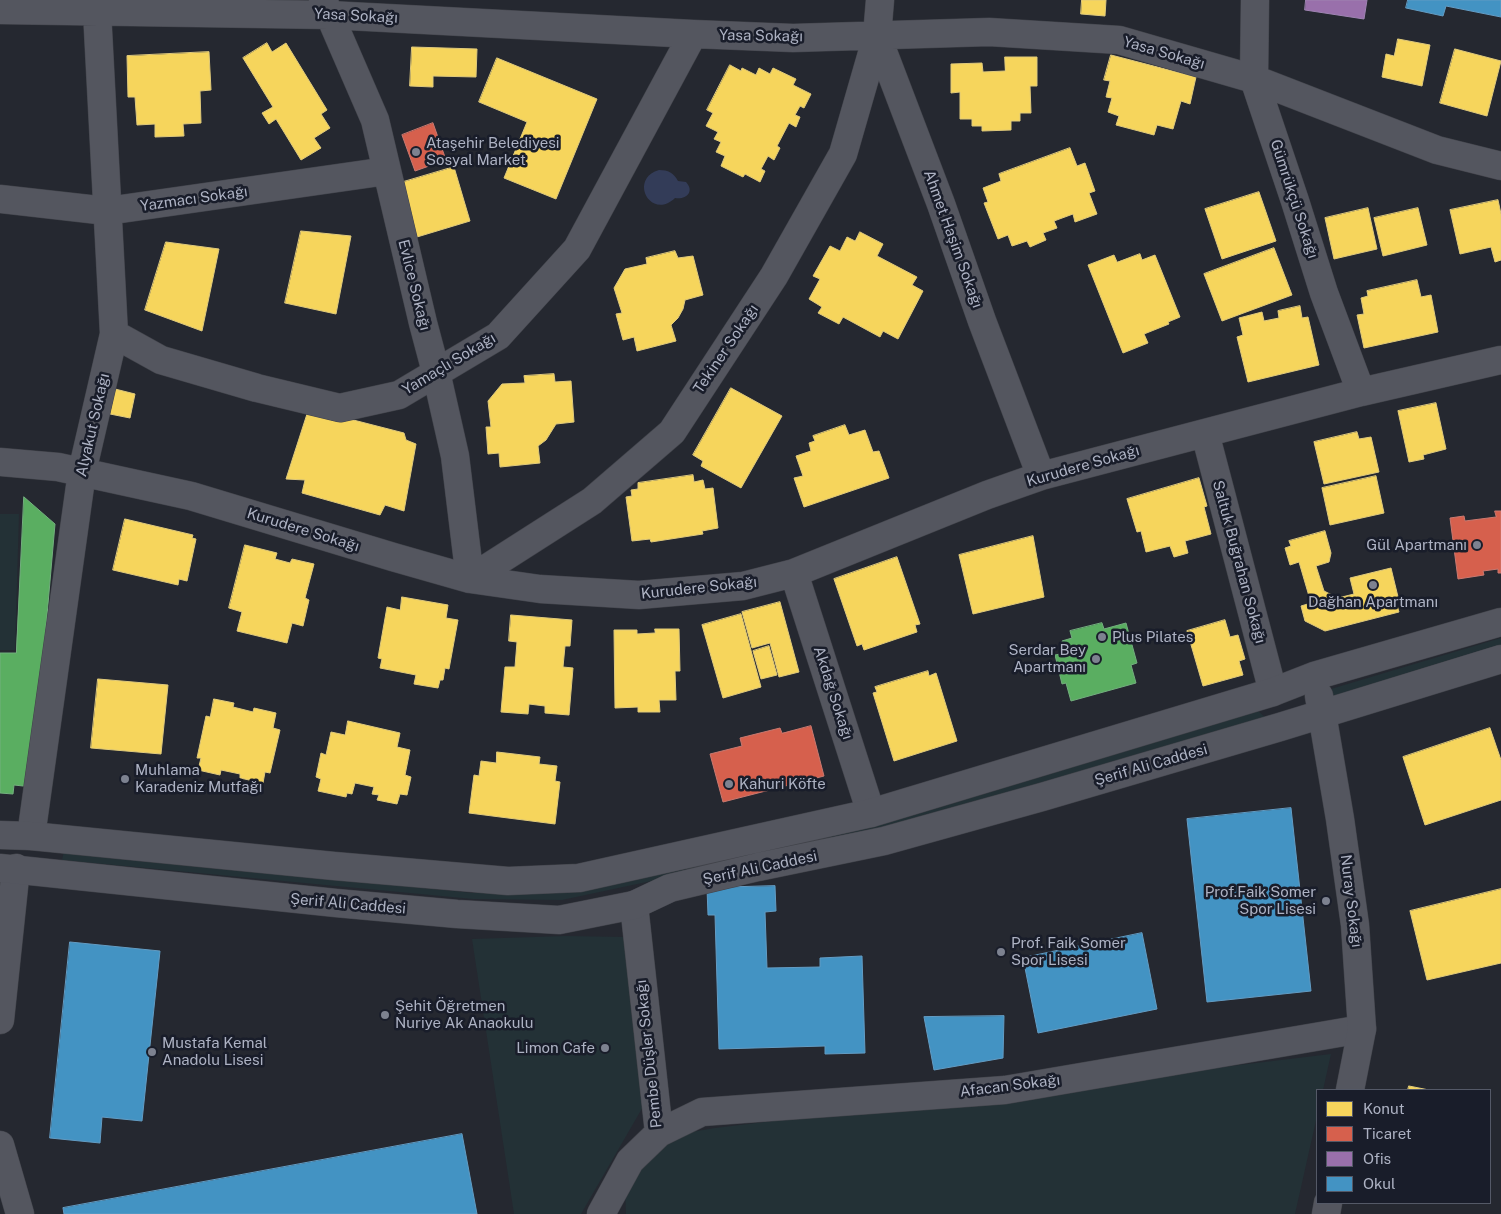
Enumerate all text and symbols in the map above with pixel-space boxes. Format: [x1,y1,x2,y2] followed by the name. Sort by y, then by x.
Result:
[314,5,398,27] street label: Yasa Sokağı
[719,26,803,46] street label: Yasa Sokağı
[1121,33,1207,73] street label: Yasa Sokağı
[426,134,560,169] place label: Ataşehir Belediyesi Sosyal Market
[1266,137,1322,261] street label: Gümrükçü Sokağı
[410,146,422,158] marker: Ataşehir Belediyesi Sosyal Market
[920,168,986,310] street label: Ahmet Haşim Sokağı
[139,183,249,215] street label: Yazmacı Sokağı
[394,238,434,332] street label: Evlice Sokağı
[690,301,762,397] street label: Tekiner Sokağı
[399,329,499,399] street label: Yamaçlı Sokağı
[72,372,114,478] street label: Alyakut Sokağı
[1025,441,1141,491] street label: Kurudere Sokağı
[1209,478,1269,646] street label: Saltuk Buğrahan Sokağı
[245,504,361,556] street label: Kurudere Sokağı
[1366,536,1467,554] place label: Gül Apartmanı
[1471,539,1483,551] marker: Gül Apartmanı
[640,573,758,603] street label: Kurudere Sokağı
[1367,579,1379,591] marker: Dağhan Apartmanı
[1308,593,1438,611] place label: Dağhan Apartmanı
[1112,628,1193,646] place label: Plus Pilates
[1096,631,1108,643] marker: Plus Pilates
[1008,641,1086,676] place label: Serdar Bey Apartmanı
[809,644,857,742] street label: Akdağ Sokağı
[1090,653,1102,665] marker: Serdar Bey Apartmanı
[1093,740,1209,790] street label: Şerif Ali Caddesi
[135,761,262,796] place label: Muhlama Karadeniz Mutfağı
[119,773,131,785] marker: Muhlama Karadeniz Mutfağı
[739,775,826,793] place label: Kahuri Köfte
[723,778,735,790] marker: Kahuri Köfte
[701,847,819,889] street label: Şerif Ali Caddesi
[1336,854,1366,948] street label: Nuray Sokağı
[1205,883,1316,918] place label: Prof.Faik Somer Spor Lisesi
[289,890,407,918] street label: Şerif Ali Caddesi
[1320,895,1332,907] marker: Prof.Faik Somer Spor Lisesi
[1011,934,1126,969] place label: Prof. Faik Somer Spor Lisesi
[995,946,1007,958] marker: Prof. Faik Somer Spor Lisesi
[632,979,666,1129] street label: Pembe Düşler Sokağı
[395,997,534,1032] place label: Şehit Öğretmen Nuriye Ak Anaokulu
[379,1009,391,1021] marker: Şehit Öğretmen Nuriye Ak Anaokulu
[162,1034,267,1069] place label: Mustafa Kemal Anadolu Lisesi
[516,1039,595,1057] place label: Limon Cafe
[599,1042,611,1054] marker: Limon Cafe
[146,1046,158,1058] marker: Mustafa Kemal Anadolu Lisesi
[959,1071,1061,1101] street label: Afacan Sokağı
[1316,1089,1491,1204] legend
[1363,1100,1404,1117] text: Konut
[1363,1125,1412,1142] text: Ticaret
[1363,1150,1391,1167] text: Ofis
[1363,1175,1396,1192] text: Okul

